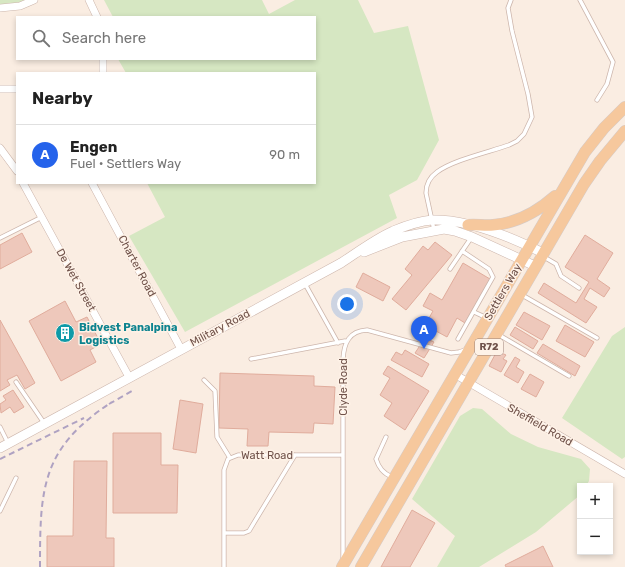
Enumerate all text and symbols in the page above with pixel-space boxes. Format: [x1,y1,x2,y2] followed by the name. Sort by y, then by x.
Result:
[16,16,316,60] search box
[30,27,52,49] icon: search
[62,29,146,47] text: Search here
[32,88,93,108] text: Nearby
[70,138,117,156] text: Engen
[40,147,50,162] text: A
[269,147,300,162] text: 90 m
[70,156,181,171] text: Fuel · Settlers Way
[115,233,159,299] street label: Charter Road
[53,246,99,314] street label: De Wet Street
[482,261,524,323] street label: Settlers Way
[337,294,357,314] your location
[188,307,252,349] street label: Military Road
[411,316,437,349] pin: A
[79,321,177,347] place label: Bidvest Panalpina Logistics
[54,322,76,344] building icon: Bidvest Panalpina Logistics
[475,339,503,355] road number: R72
[337,358,350,416] street label: Clyde Road
[505,401,575,449] street label: Sheffield Road
[241,449,293,462] street label: Watt Road
[577,483,613,555] map controls
[577,483,613,519] button: +
[577,519,613,555] button: −

